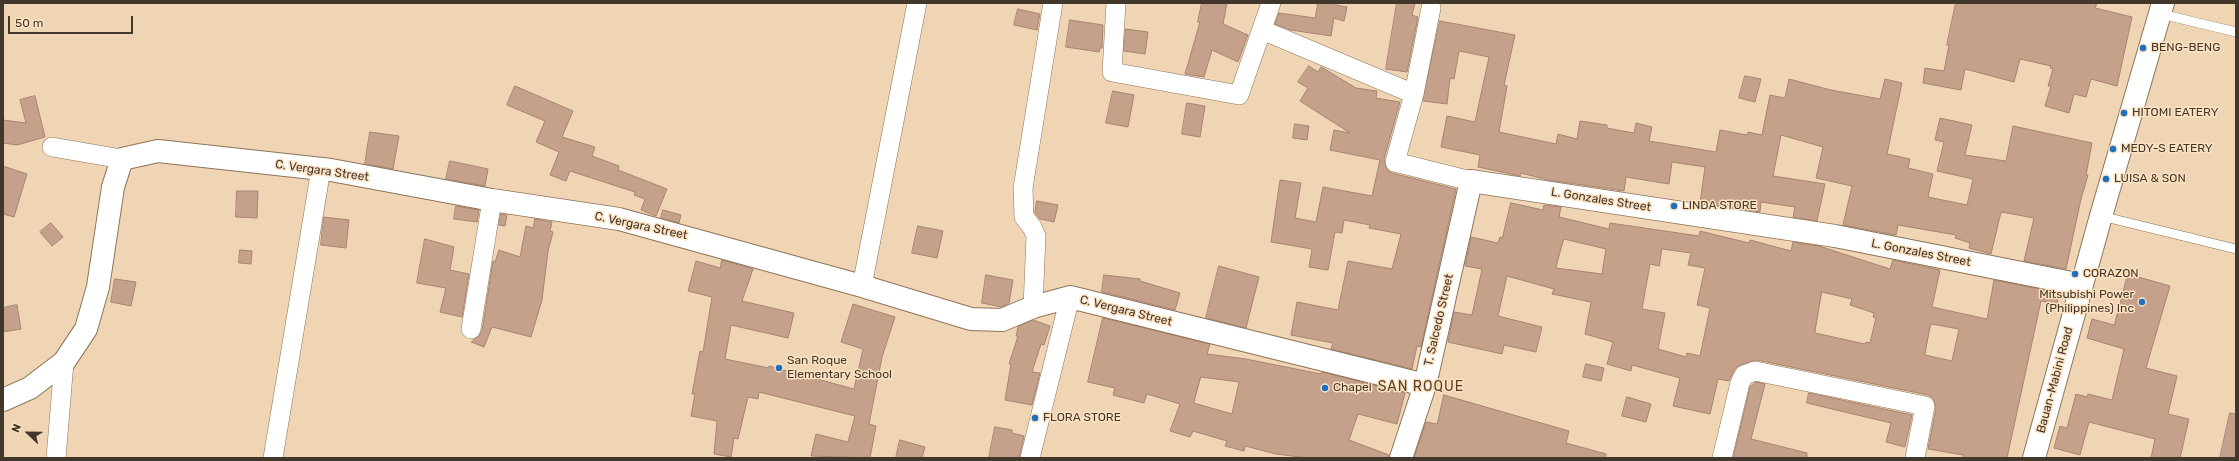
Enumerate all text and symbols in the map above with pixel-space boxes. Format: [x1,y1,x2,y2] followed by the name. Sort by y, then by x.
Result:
[10,8,135,34] scale bar
[15,16,43,30] text: 50 m
[2151,41,2220,55] place label: BENG-BENG
[2138,43,2148,53] marker: BENG-BENG
[2132,106,2218,120] place label: HITOMI EATERY
[2119,108,2129,118] marker: HITOMI EATERY
[2121,142,2213,156] place label: MEDY-S EATERY
[2108,144,2118,154] marker: MEDY-S EATERY
[274,157,370,185] street label: C. Vergara Street
[2114,172,2186,186] place label: LUISA & SON
[2101,174,2111,184] marker: LUISA & SON
[1550,185,1652,215] street label: L. Gonzales Street
[1682,199,1757,213] place label: LINDA STORE
[1669,201,1679,211] marker: LINDA STORE
[593,209,689,243] street label: C. Vergara Street
[1870,236,1972,270] street label: L. Gonzales Street
[2083,267,2139,281] place label: CORAZON
[2070,269,2080,279] marker: CORAZON
[1421,273,1457,367] street label: T. Salcedo Street
[2039,288,2134,316] place label: Mitsubishi Power (Philippines) Inc
[1078,293,1174,329] street label: C. Vergara Street
[2137,297,2147,307] marker: Mitsubishi Power (Philippines) Inc
[2034,325,2076,435] street label: Bauan-Mabini Road
[787,354,892,382] place label: San Roque Elementary School
[774,363,784,373] marker: San Roque Elementary School
[1378,379,1464,395] district label: SAN ROQUE
[1333,381,1372,395] place label: Chapel
[1320,383,1330,393] marker: Chapel
[1043,411,1121,425] place label: FLORA STORE
[8,413,48,453] north arrow
[1030,413,1040,423] marker: FLORA STORE
[9,422,24,434] text: N

